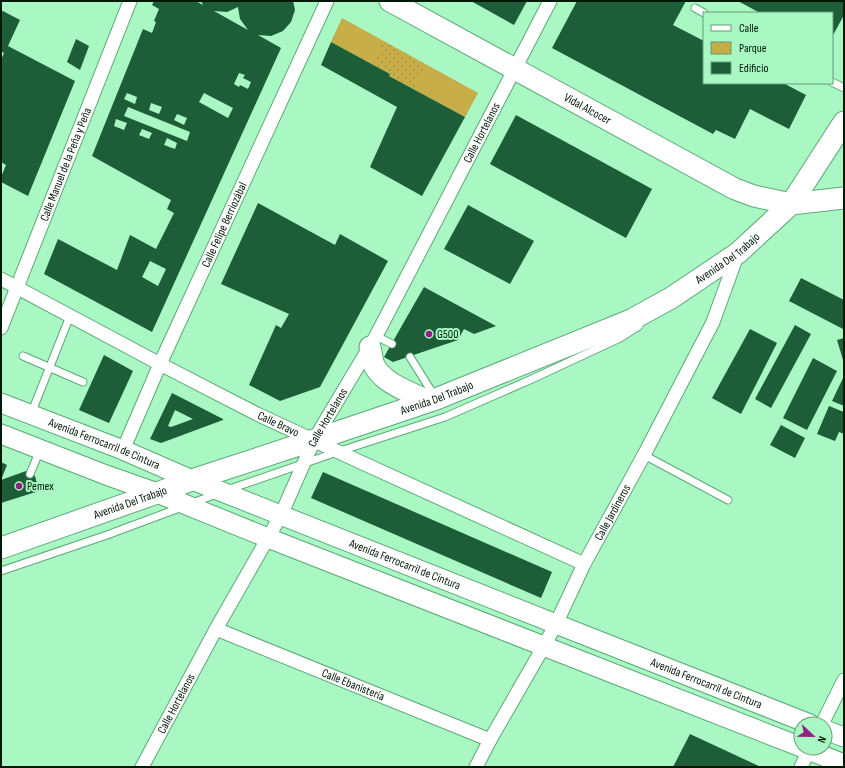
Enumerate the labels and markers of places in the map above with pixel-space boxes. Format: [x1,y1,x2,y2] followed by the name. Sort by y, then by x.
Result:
[437,327,459,342] place label: G500
[424,329,434,339] marker: G500
[27,479,54,494] place label: Pemex
[14,481,24,491] marker: Pemex

